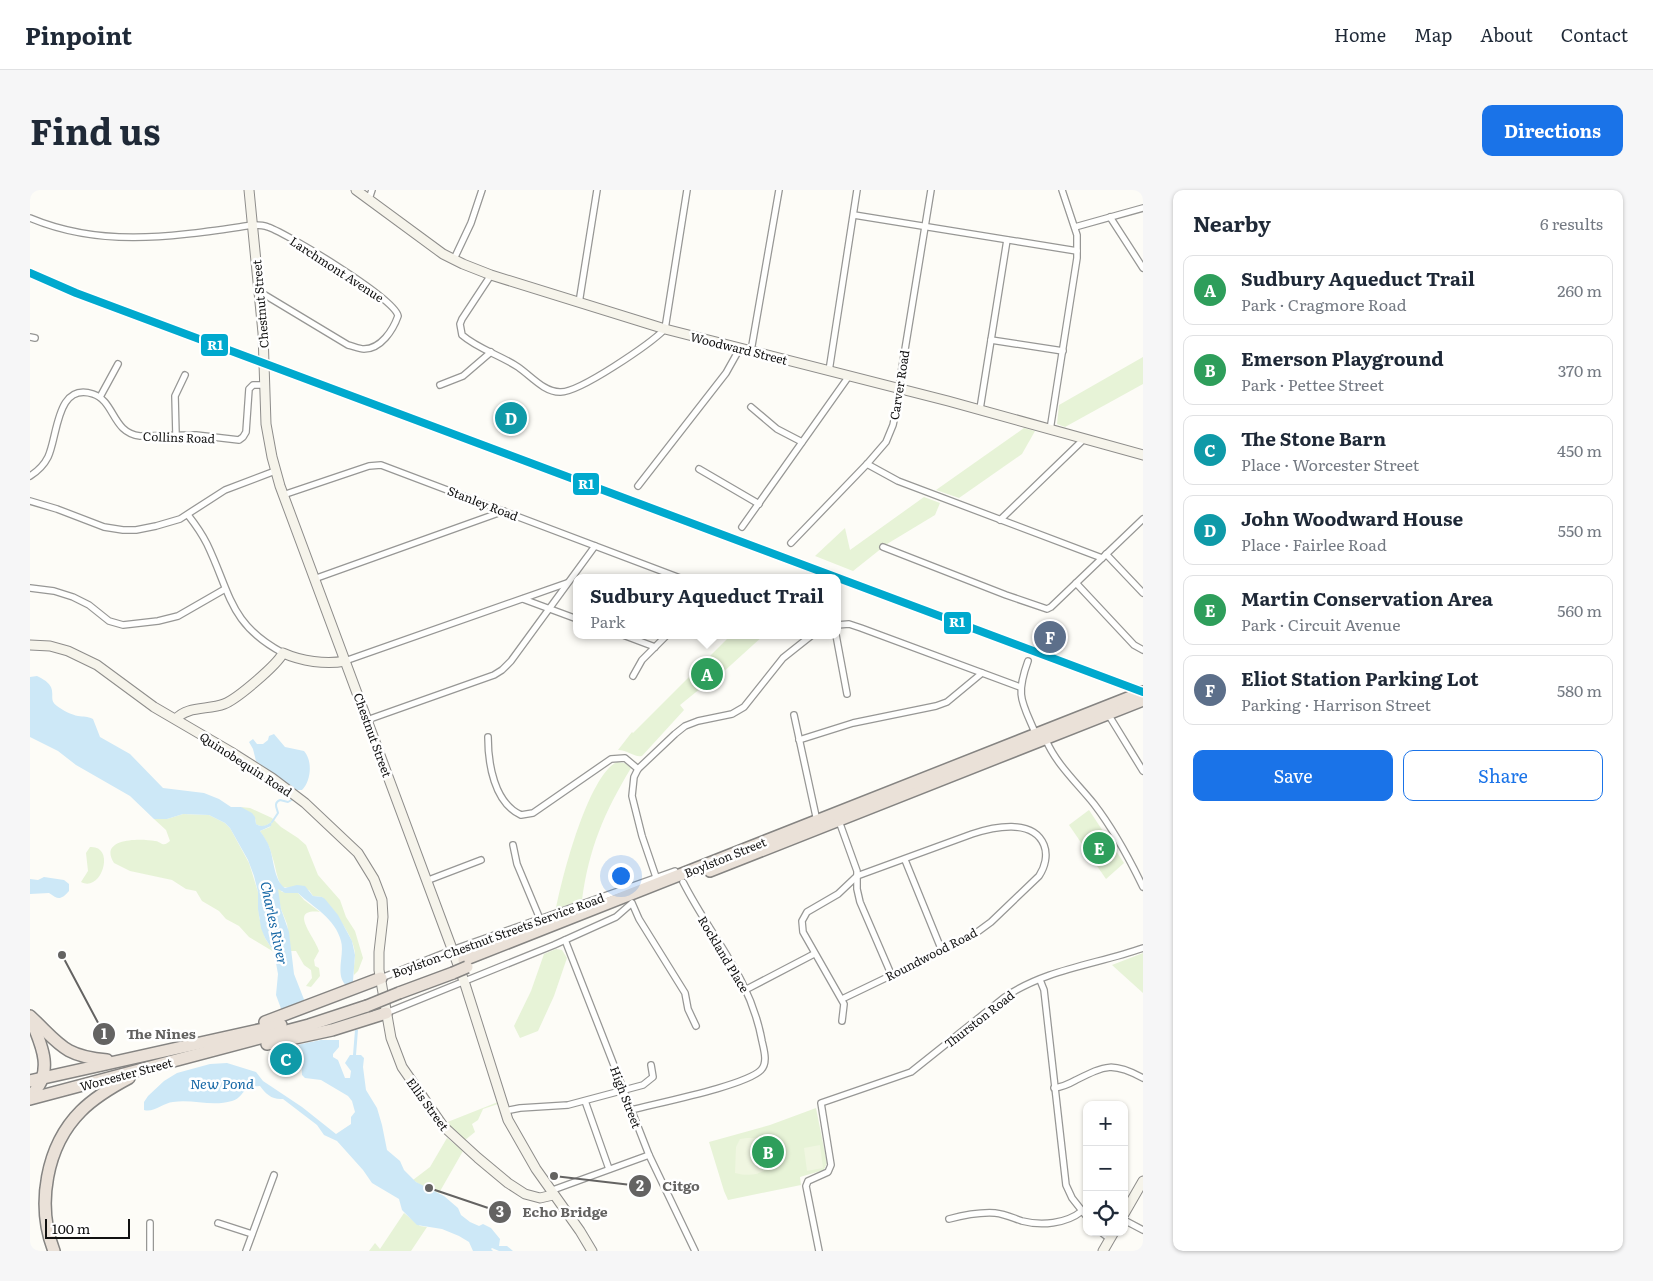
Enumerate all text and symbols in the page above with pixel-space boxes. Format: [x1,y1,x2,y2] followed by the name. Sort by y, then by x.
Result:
[25,17,132,52] text: Pinpoint
[1334,21,1386,48] text: Home
[1414,21,1452,48] text: Map
[1480,21,1533,48] text: About
[1561,21,1628,48] text: Contact
[30,104,160,156] text: Find us
[1482,105,1623,156] button: Directions
[1193,207,1271,238] text: Nearby
[1540,211,1603,235] text: 6 results
[287,232,387,306] street label: Larchmont Avenue
[247,259,273,349] street label: Chestnut Street
[1241,264,1475,292] text: Sudbury Aqueduct Trail
[1204,278,1216,302] text: A
[1557,278,1602,302] text: 260 m
[1241,292,1407,316] text: Park · Cragmore Road
[689,327,790,369] street label: Woodward Street
[200,333,229,357] line badge: R1
[207,334,223,354] text: R1
[1241,344,1444,372] text: Emerson Playground
[885,348,913,421] street label: Carver Road
[1204,358,1216,382] text: B
[1558,358,1602,382] text: 370 m
[1241,372,1384,396] text: Park · Pettee Street
[495,399,527,437] pin: D
[1241,424,1386,452] text: The Stone Barn
[143,427,216,447] street label: Collins Road
[1204,438,1216,462] text: C
[1557,438,1602,462] text: 450 m
[1241,452,1419,476] text: Place · Worcester Street
[572,472,600,496] line badge: R1
[578,473,594,493] text: R1
[445,481,522,525] street label: Stanley Road
[1241,504,1463,532] text: John Woodward House
[1204,518,1216,542] text: D
[1558,518,1602,542] text: 550 m
[1241,532,1387,556] text: Place · Fairlee Road
[573,574,841,639] popup
[590,581,824,609] text: Sudbury Aqueduct Trail
[1241,584,1493,612] text: Martin Conservation Area
[1205,598,1215,622] text: E
[1557,598,1602,622] text: 560 m
[590,609,625,633] text: Park
[943,611,972,635] line badge: R1
[949,611,965,631] text: R1
[1241,612,1401,636] text: Park · Circuit Avenue
[1034,618,1066,656] pin: F
[691,655,723,693] pin: A
[1241,664,1479,692] text: Eliot Station Parking Lot
[1205,678,1215,702] text: F
[1557,678,1602,702] text: 580 m
[349,690,397,780] street label: Chestnut Street
[1241,692,1431,716] text: Parking · Harrison Street
[196,727,296,801] street label: Quinobequin Road
[1193,750,1393,801] button: Save
[1403,750,1603,801] button: Share
[1083,829,1115,867] pin: E
[681,832,769,882] street label: Boylston Street
[608,863,634,889] your location
[256,879,294,967] water label: Charles River
[389,888,607,982] street label: Boylston-Chestnut Streets Service Road
[694,912,754,996] street label: Rockland Place
[882,923,981,985] street label: Roundwood Road
[940,986,1018,1052] street label: Thurston Road
[91,1019,206,1048] callout: The Nines
[101,1021,107,1044] text: 1
[126,1023,196,1043] text: The Nines
[270,1040,302,1078] pin: C
[78,1053,174,1095] street label: Worcester Street
[606,1063,646,1131] street label: High Street
[190,1073,254,1093] water label: New Pond
[403,1074,454,1134] street label: Ellis Street
[1083,1101,1128,1236] map controls
[1083,1101,1128,1146] button: +
[752,1133,784,1171] pin: B
[1083,1146,1128,1191] button: −
[627,1172,710,1201] callout: Citgo
[636,1173,644,1196] text: 2
[662,1175,700,1195] text: Citgo
[1083,1191,1128,1236] button: locate
[487,1197,618,1226] callout: Echo Bridge
[496,1199,504,1222] text: 3
[522,1201,608,1221] text: Echo Bridge
[45,1216,130,1239] scale bar
[52,1218,90,1238] text: 100 m

